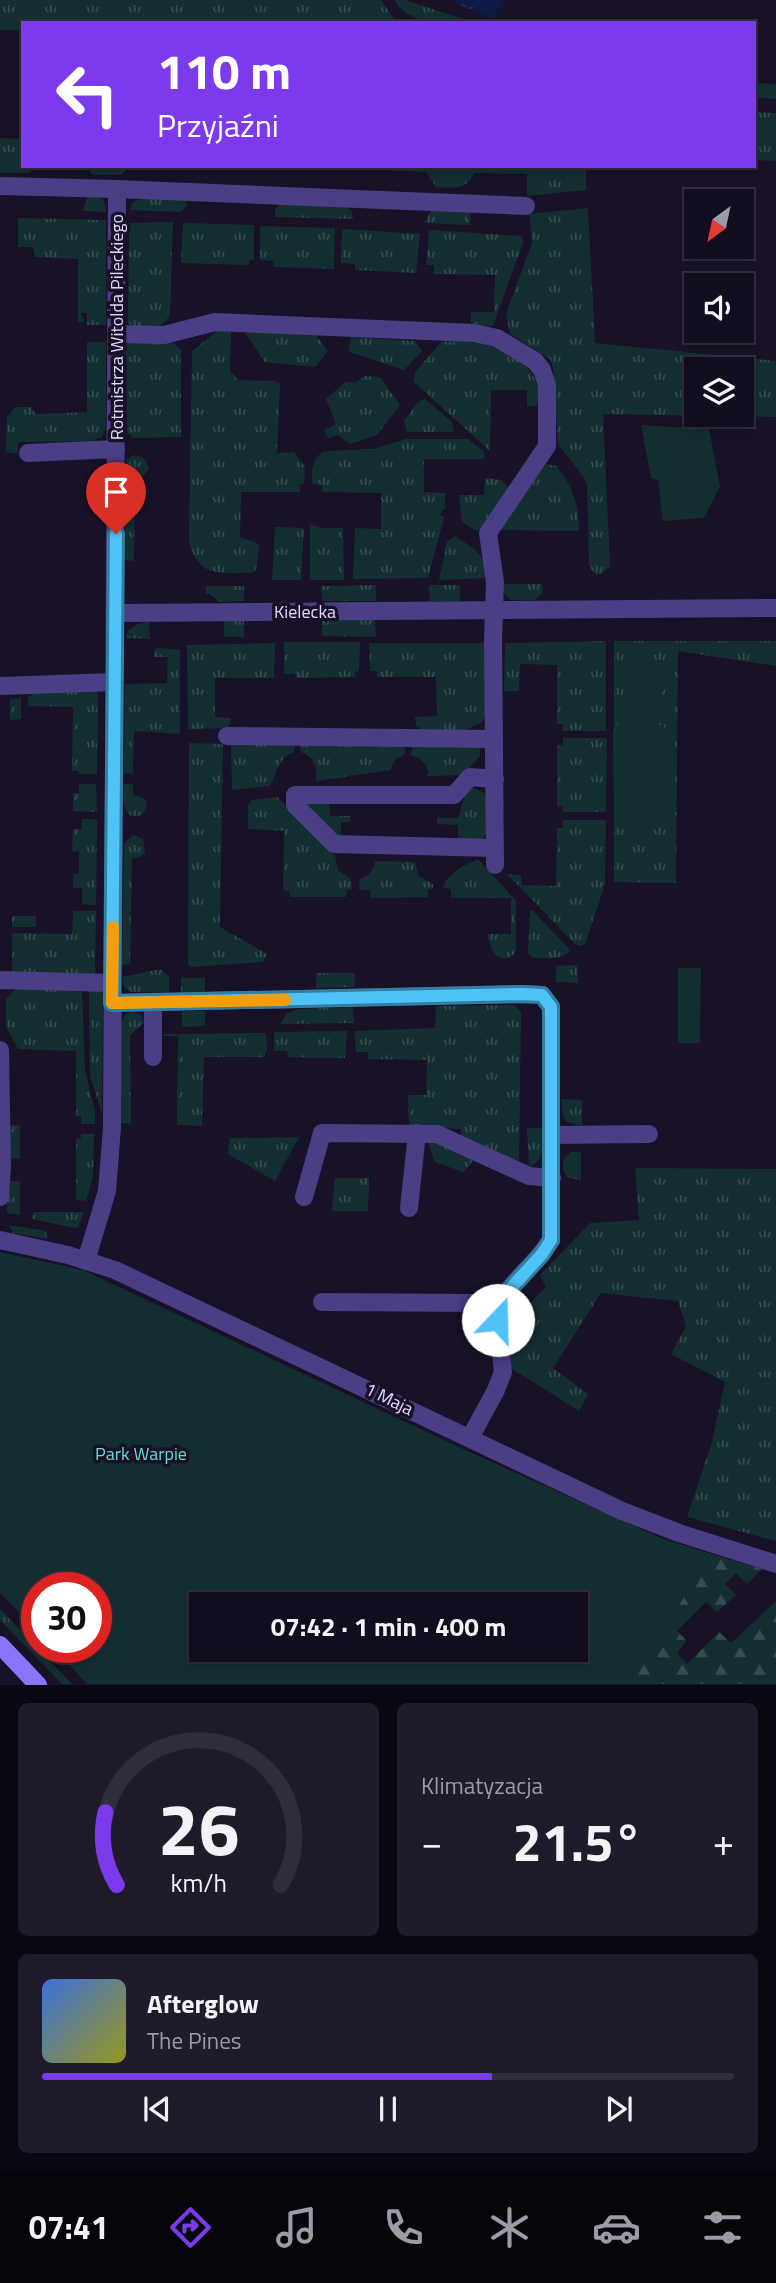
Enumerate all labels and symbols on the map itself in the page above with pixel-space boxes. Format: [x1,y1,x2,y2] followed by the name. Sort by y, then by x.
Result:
[684,189,754,259] north arrow
[103,214,130,440] street label: Rotmistrza Witolda Pileckiego
[86,462,146,534] pin
[274,598,336,625] street label: Kielecka
[461,1283,535,1357] position arrow
[360,1375,418,1422] street label: 1 Maja
[95,1440,187,1467] park label: Park Warpie
[21,1572,112,1663] speed limit sign: 30

